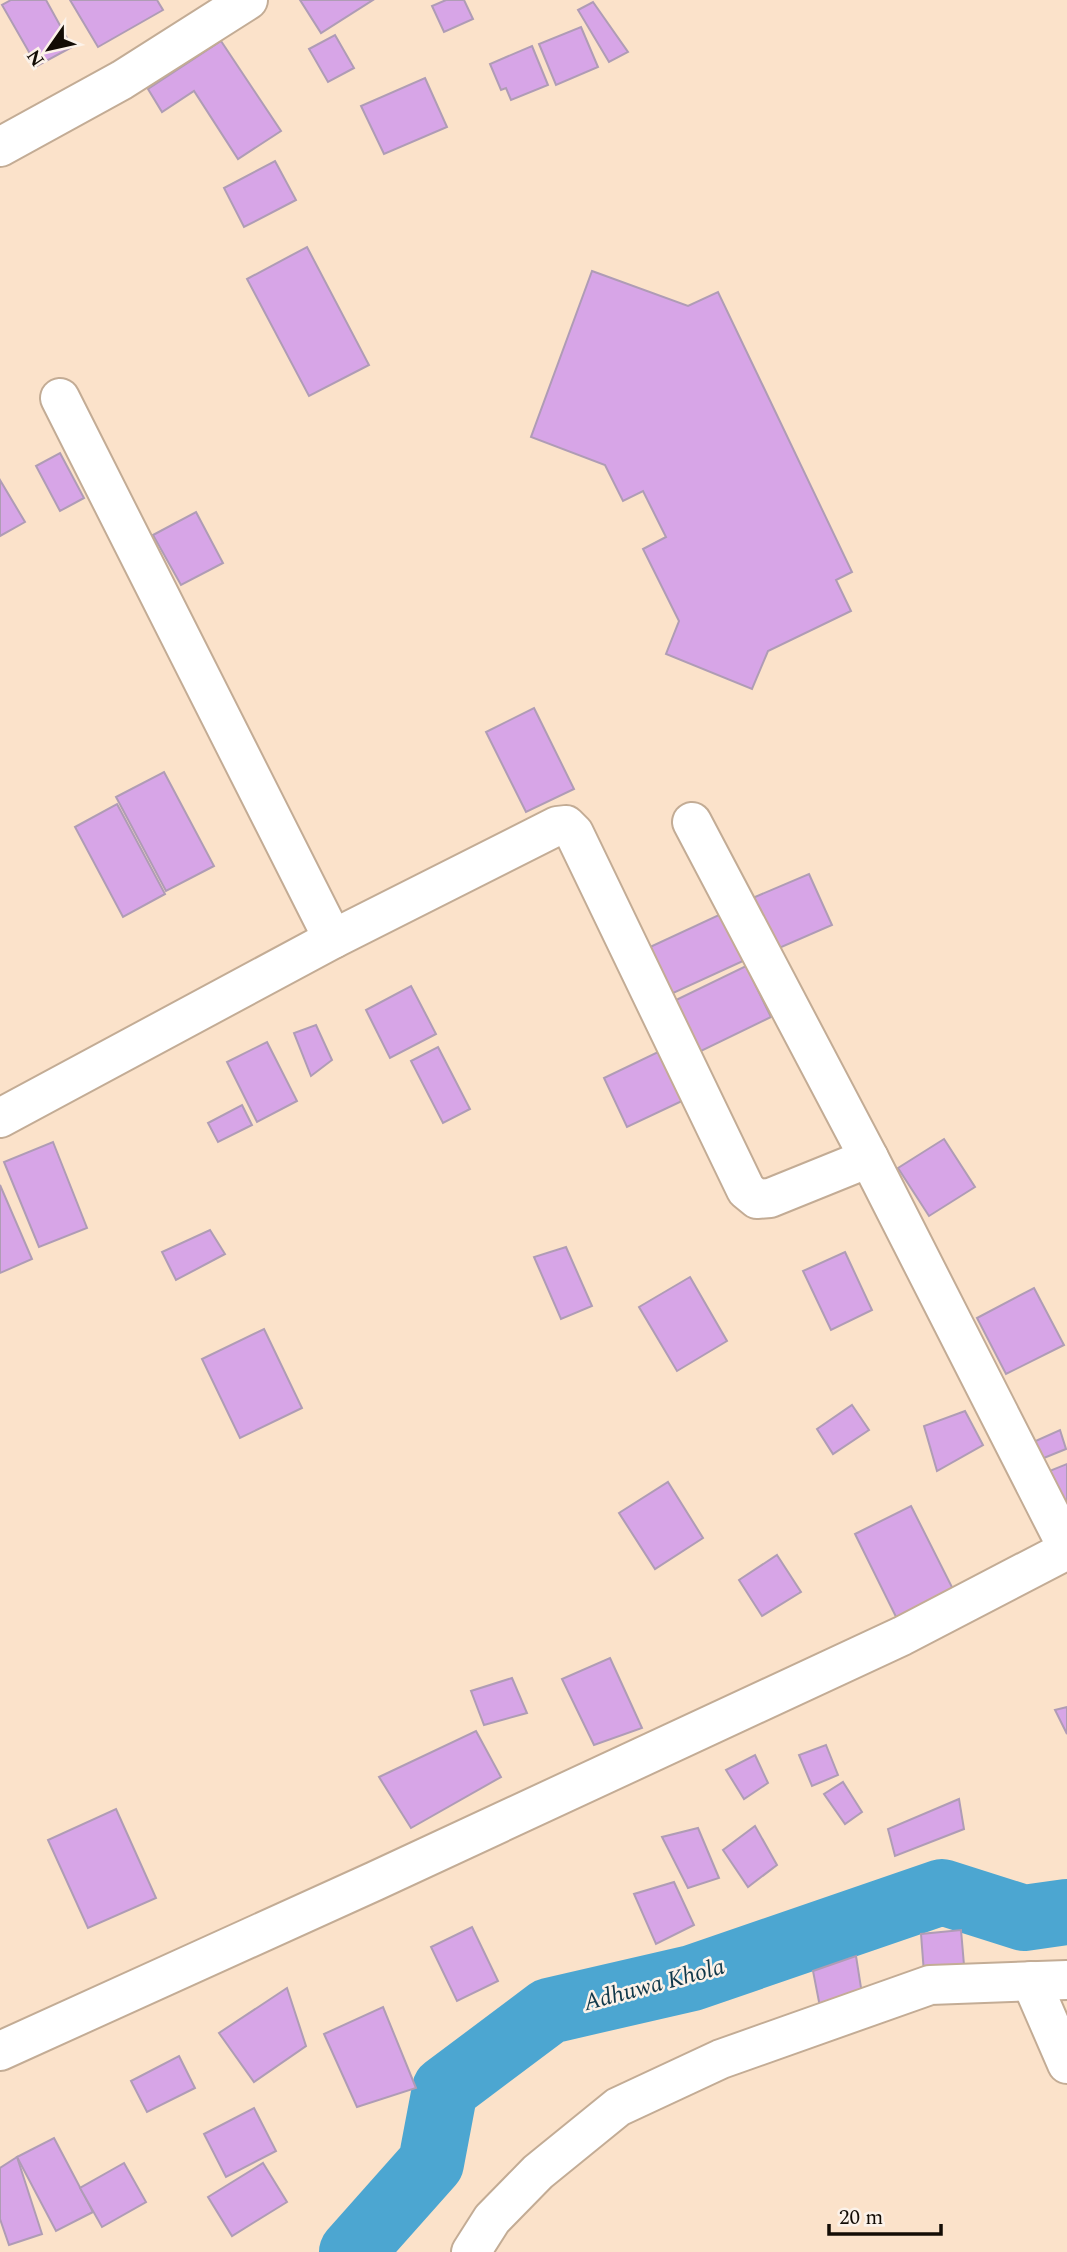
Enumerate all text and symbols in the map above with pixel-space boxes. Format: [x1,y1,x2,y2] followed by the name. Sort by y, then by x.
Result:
[14,14,84,84] north arrow
[20,43,53,72] text: N
[579,1949,729,2021] water label: Adhuwa Khola
[829,2192,941,2236] scale bar
[839,2202,883,2234] text: 20 m

